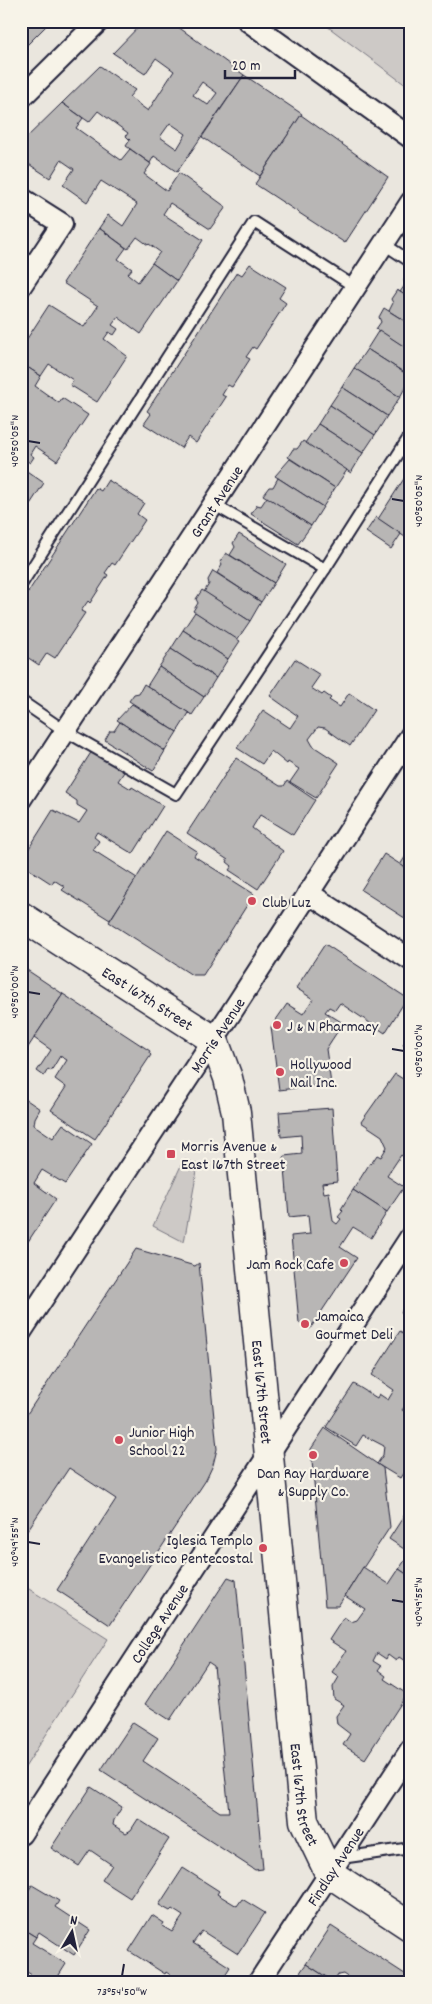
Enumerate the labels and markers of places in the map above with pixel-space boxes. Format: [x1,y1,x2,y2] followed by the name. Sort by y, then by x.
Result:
[262,892,311,915] place label: Club Luz
[246,895,258,907] marker: Club Luz
[287,1016,379,1039] place label: J & N Pharmacy
[271,1019,283,1031] marker: J & N Pharmacy
[290,1054,351,1095] place label: Hollywood Nail Inc.
[274,1066,286,1078] marker: Hollywood Nail Inc.
[181,1136,285,1177] place label: Morris Avenue & East 167th Street
[165,1148,177,1160] marker: Morris Avenue & East 167th Street
[246,1254,334,1277] place label: Jam Rock Cafe
[338,1257,350,1269] marker: Jam Rock Cafe
[315,1306,393,1347] place label: Jamaica Gourmet Deli
[299,1318,311,1330] marker: Jamaica Gourmet Deli
[129,1422,194,1463] place label: Junior High School 22
[113,1434,125,1446] marker: Junior High School 22
[307,1449,319,1461] marker: Dan Ray Hardware & Supply Co.
[257,1463,369,1504] place label: Dan Ray Hardware & Supply Co.
[98,1530,253,1571] place label: Iglesia Templo Evangelistico Pentecostal
[257,1542,269,1554] marker: Iglesia Templo Evangelistico Pentecostal

